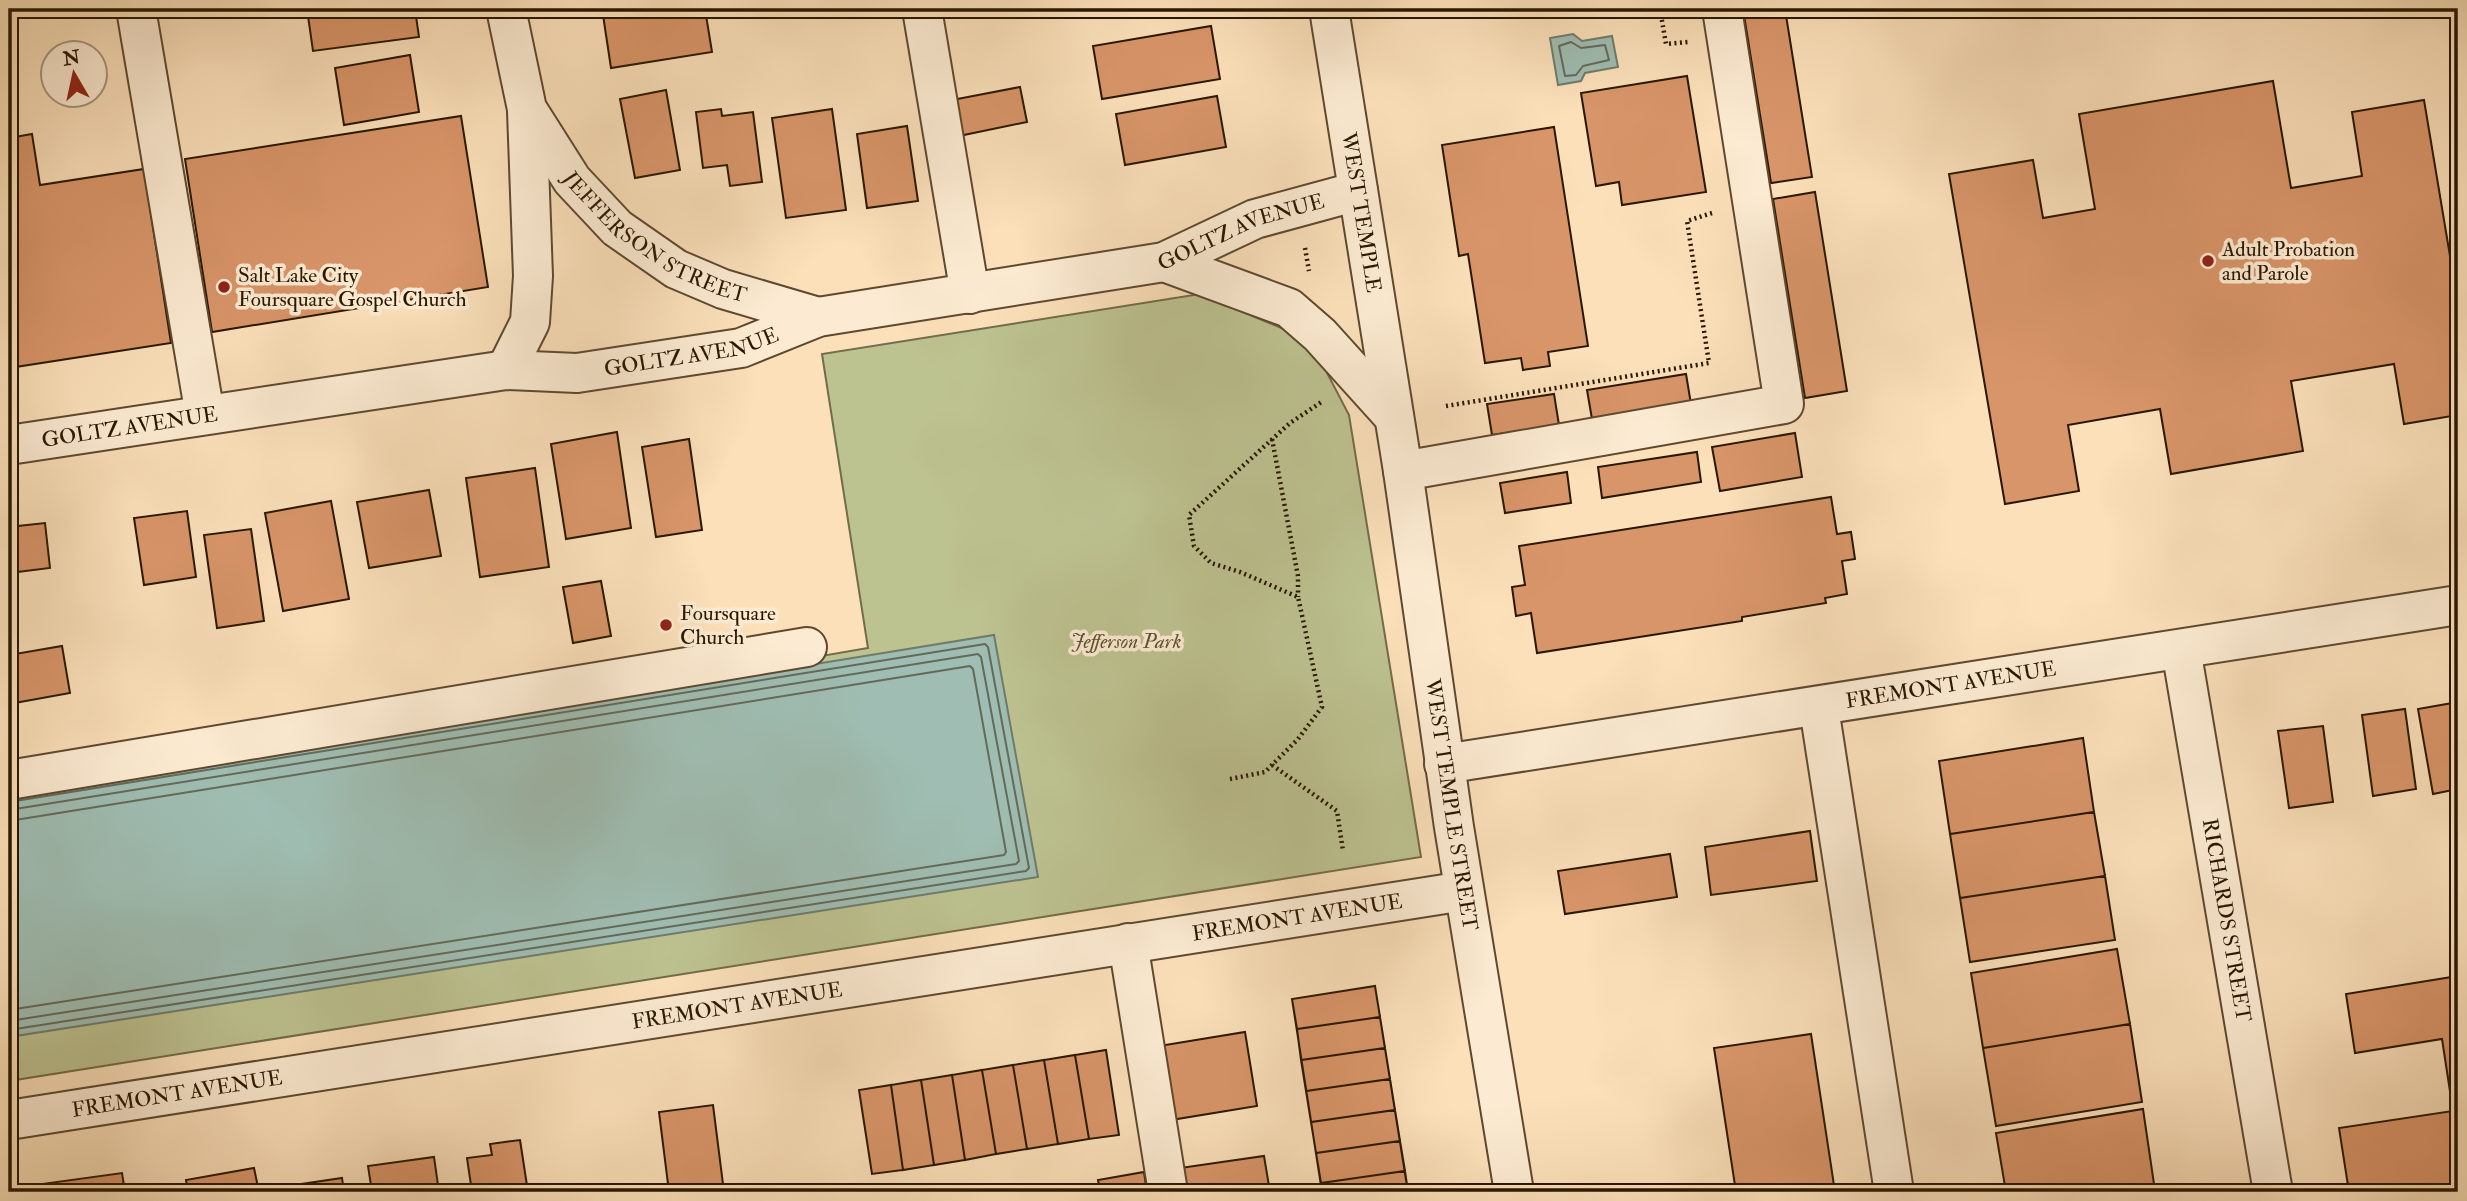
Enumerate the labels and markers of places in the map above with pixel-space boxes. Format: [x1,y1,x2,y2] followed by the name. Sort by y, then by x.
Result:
[2221,236,2355,287] place label: Adult Probation and Parole
[2200,253,2216,269] marker: Adult Probation and Parole
[238,262,467,313] place label: Salt Lake City Foursquare Gospel Church
[216,279,232,295] marker: Salt Lake City Foursquare Gospel Church
[680,600,776,651] place label: Foursquare Church
[658,617,674,633] marker: Foursquare Church

